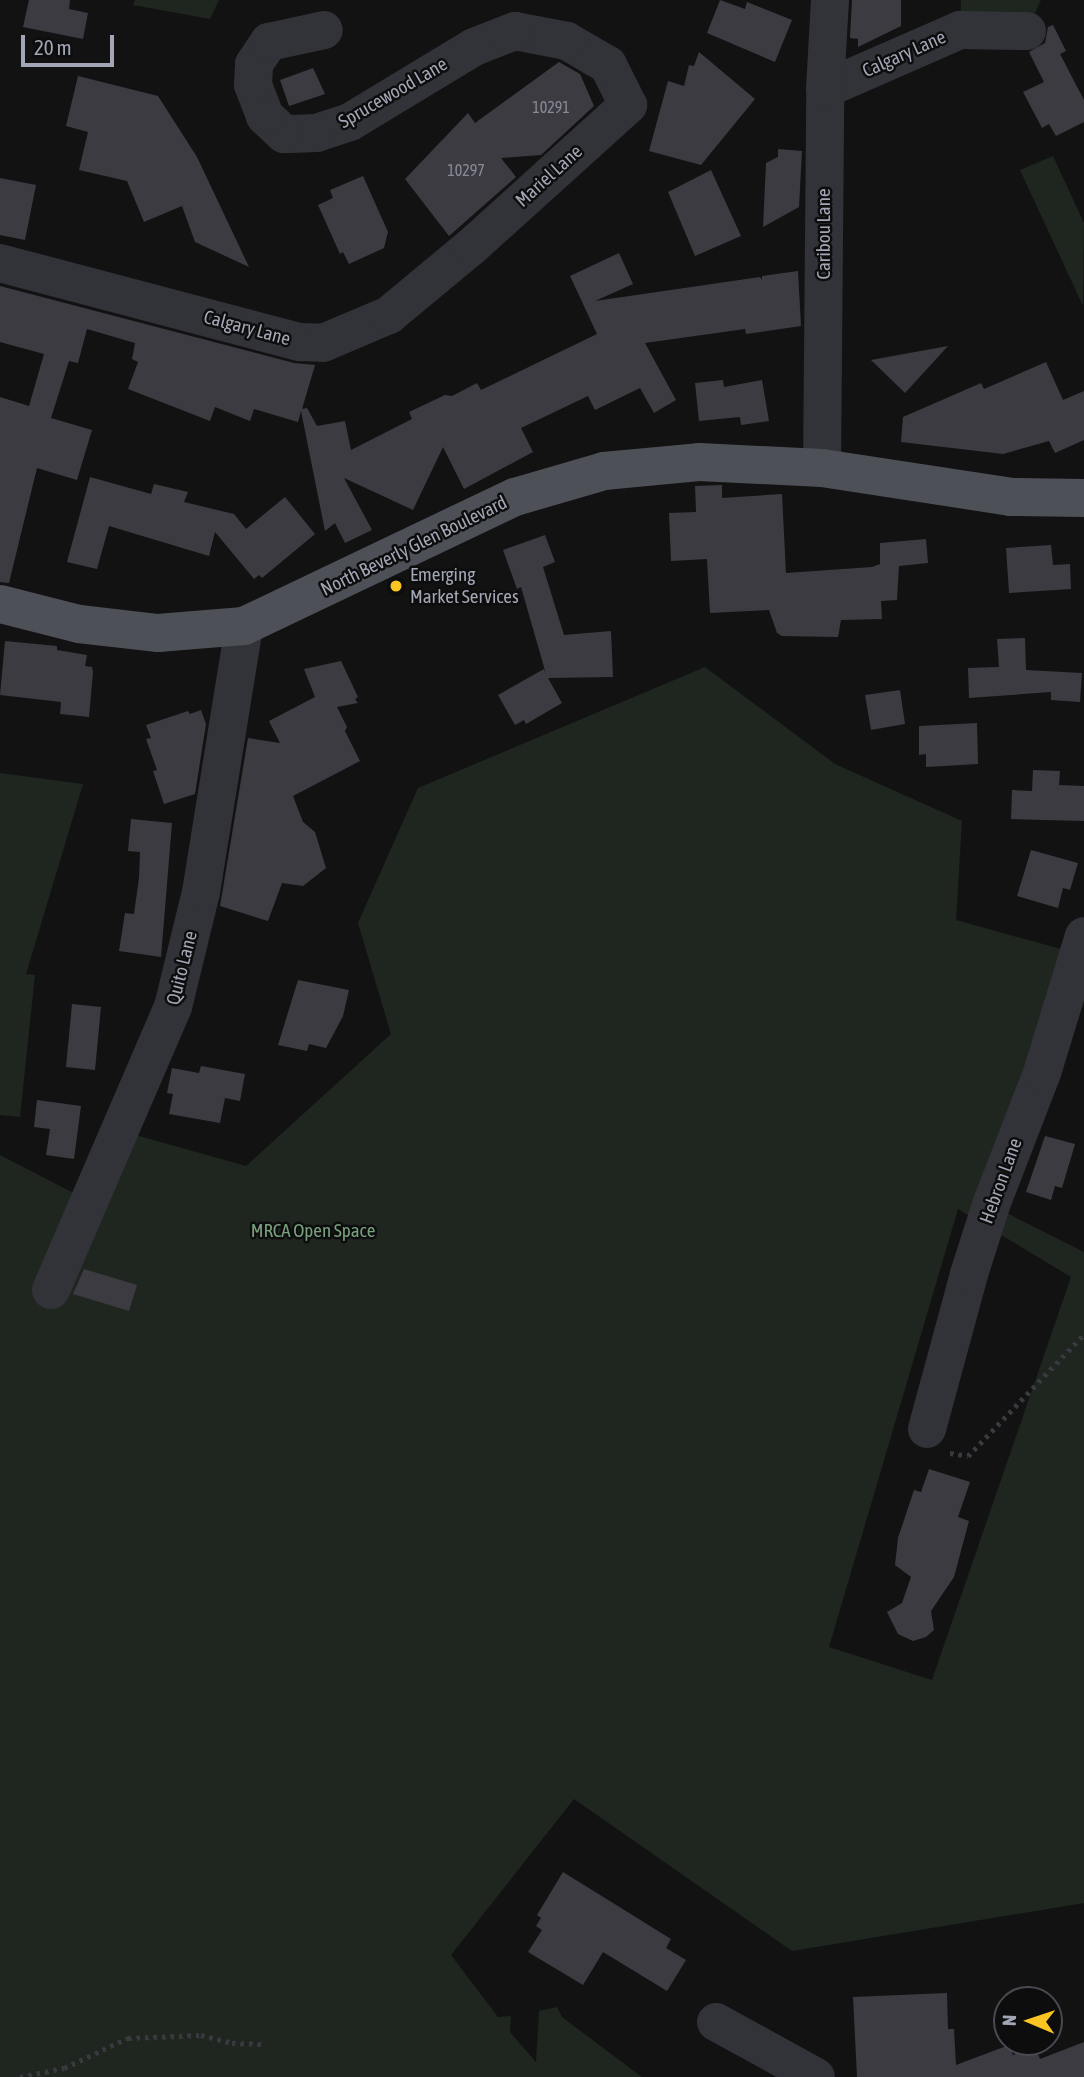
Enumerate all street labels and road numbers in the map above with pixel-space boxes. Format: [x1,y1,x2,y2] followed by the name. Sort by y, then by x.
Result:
[859,26,949,82] street label: Calgary Lane
[335,53,451,133] street label: Sprucewood Lane
[511,140,587,212] street label: Mariel Lane
[813,188,835,280] street label: Caribou Lane
[201,305,293,351] street label: Calgary Lane
[317,491,511,601] street label: North Beverly Glen Boulevard
[162,929,202,1007] street label: Quito Lane
[975,1135,1027,1227] street label: Hebron Lane

